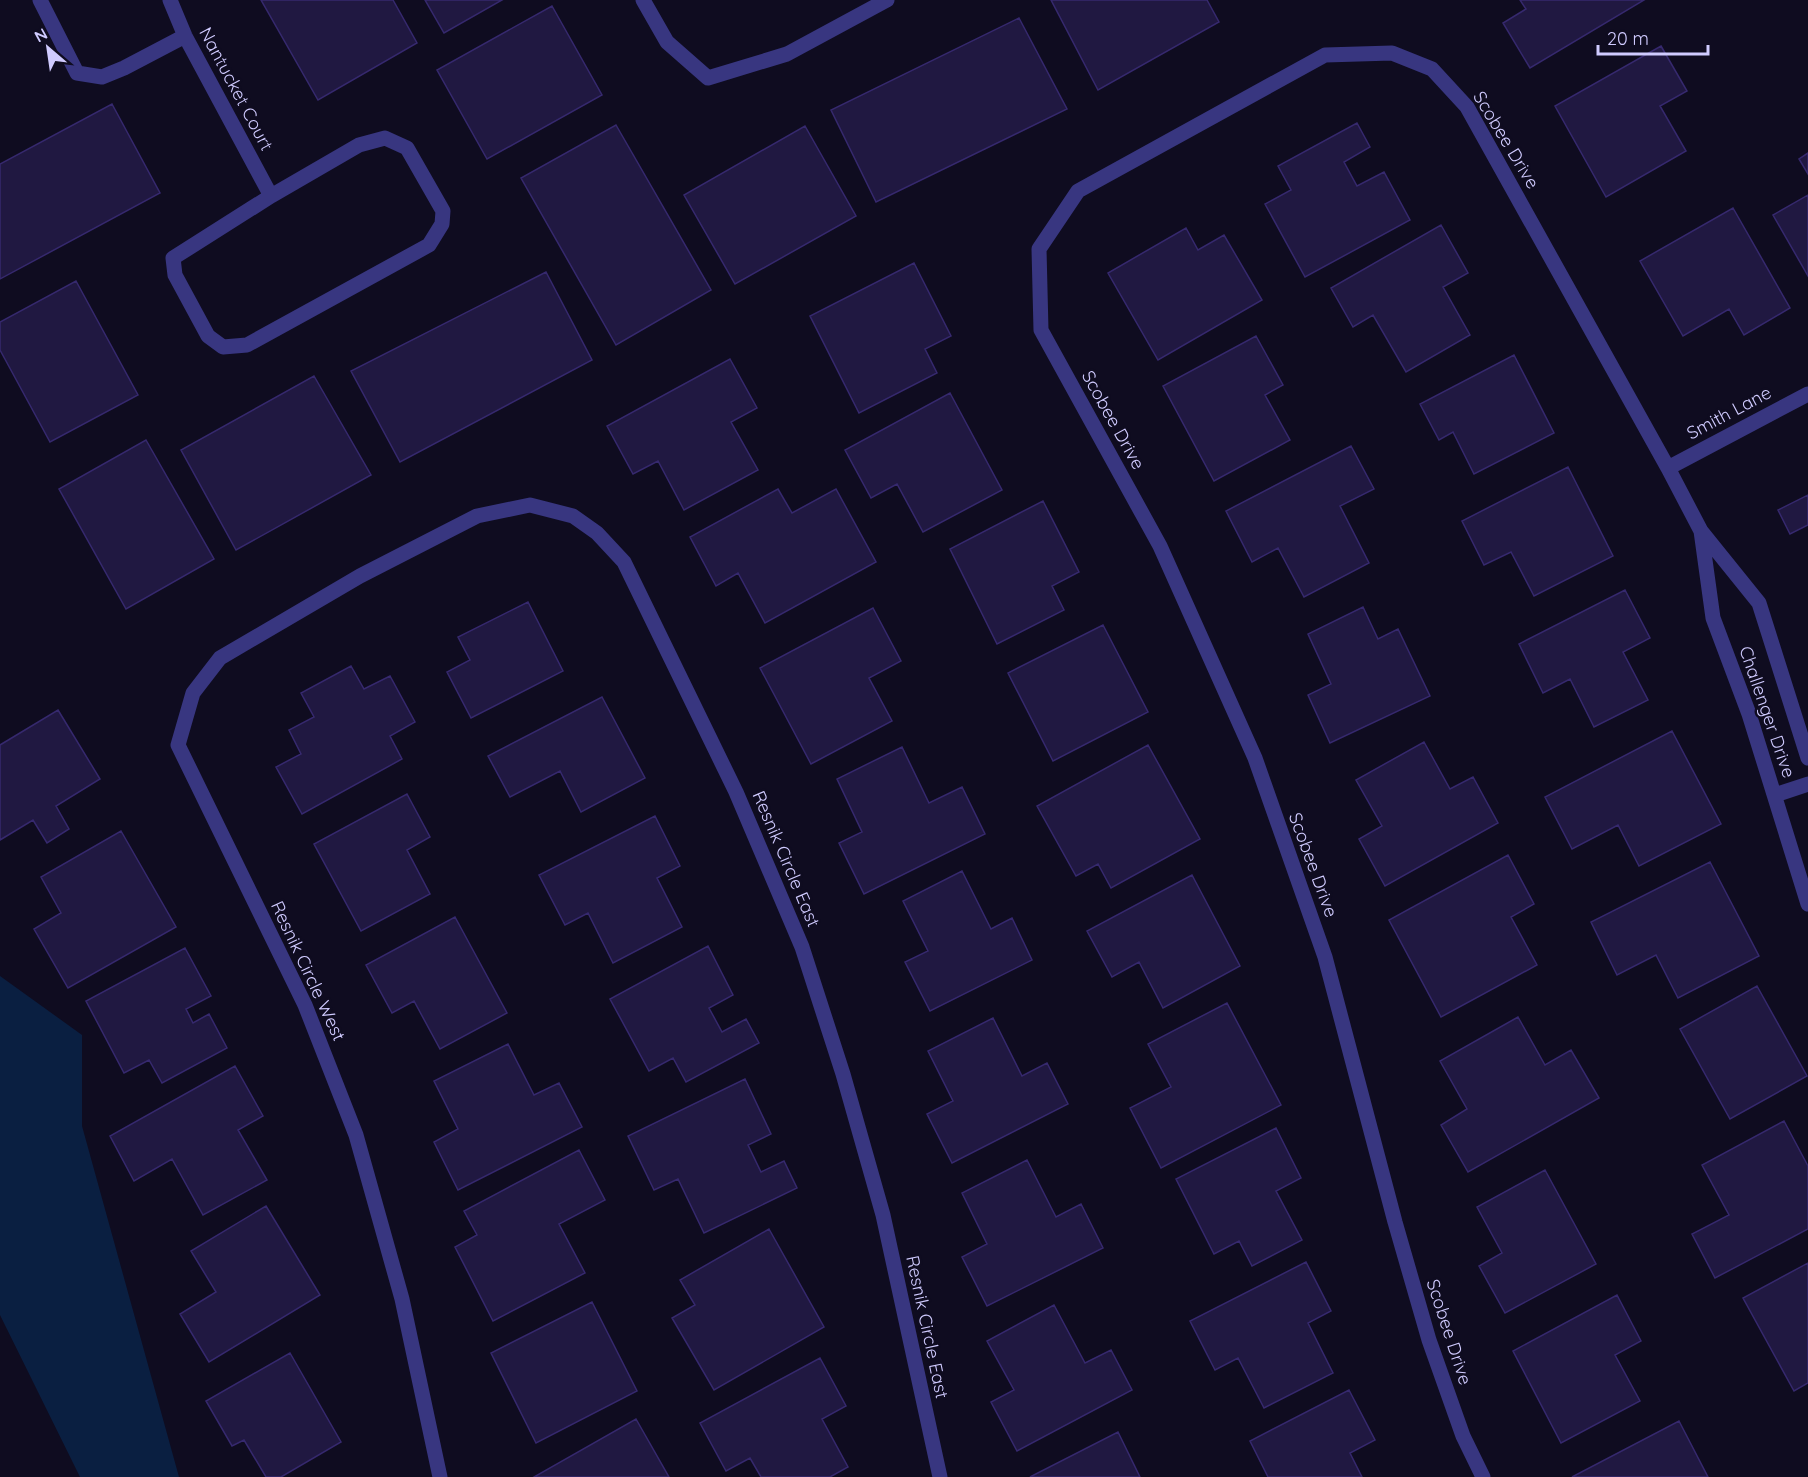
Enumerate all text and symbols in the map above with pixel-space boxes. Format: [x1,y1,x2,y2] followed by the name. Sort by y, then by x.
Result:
[18,18,78,78] north arrow
[1598,18,1708,56] scale bar
[31,23,51,46] text: N
[194,23,279,154] street label: Nantucket Court
[1607,27,1649,50] text: 20 m
[1468,87,1545,193] street label: Scobee Drive
[1077,366,1150,473] street label: Scobee Drive
[1682,381,1775,444] street label: Smith Lane
[1734,643,1801,781] street label: Challenger Drive
[747,787,825,930] street label: Resnik Circle East
[1284,809,1343,920] street label: Scobee Drive
[266,897,351,1044] street label: Resnik Circle West
[901,1253,954,1400] street label: Resnik Circle East
[1422,1276,1477,1388] street label: Scobee Drive

